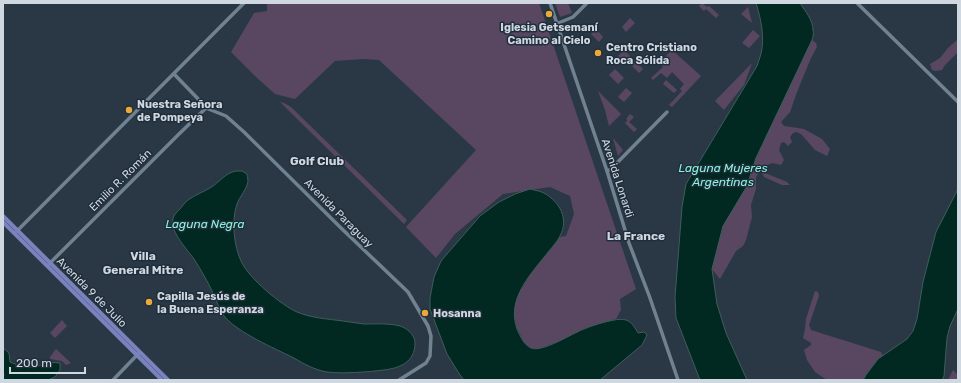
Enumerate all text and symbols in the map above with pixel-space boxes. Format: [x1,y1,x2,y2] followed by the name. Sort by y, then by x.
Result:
[544,9,554,19] marker: Iglesia Getsemaní Camino al Cielo
[500,21,598,47] place label: Iglesia Getsemaní Camino al Cielo
[606,41,697,67] place label: Centro Cristiano Roca Sólida
[593,48,603,58] marker: Centro Cristiano Roca Sólida
[137,98,222,124] place label: Nuestra Señora de Pompeya
[124,105,134,115] marker: Nuestra Señora de Pompeya
[599,137,636,219] street label: Avenida Lonardi
[87,147,154,214] street label: Emilio R. Román
[290,154,344,168] district label: Golf Club
[678,161,768,189] water label: Laguna Mujeres Argentinas
[301,176,376,251] street label: Avenida Paraguay
[165,217,245,231] water label: Laguna Negra
[607,229,665,243] district label: La France
[103,249,183,277] district label: Villa General Mitre
[54,255,129,330] street label: Avenida 9 de Julio
[157,290,264,316] place label: Capilla Jesús de la Buena Esperanza
[144,297,154,307] marker: Capilla Jesús de la Buena Esperanza
[433,307,481,320] place label: Hosanna
[420,308,430,318] marker: Hosanna
[10,349,85,375] scale bar
[16,356,52,370] text: 200 m

